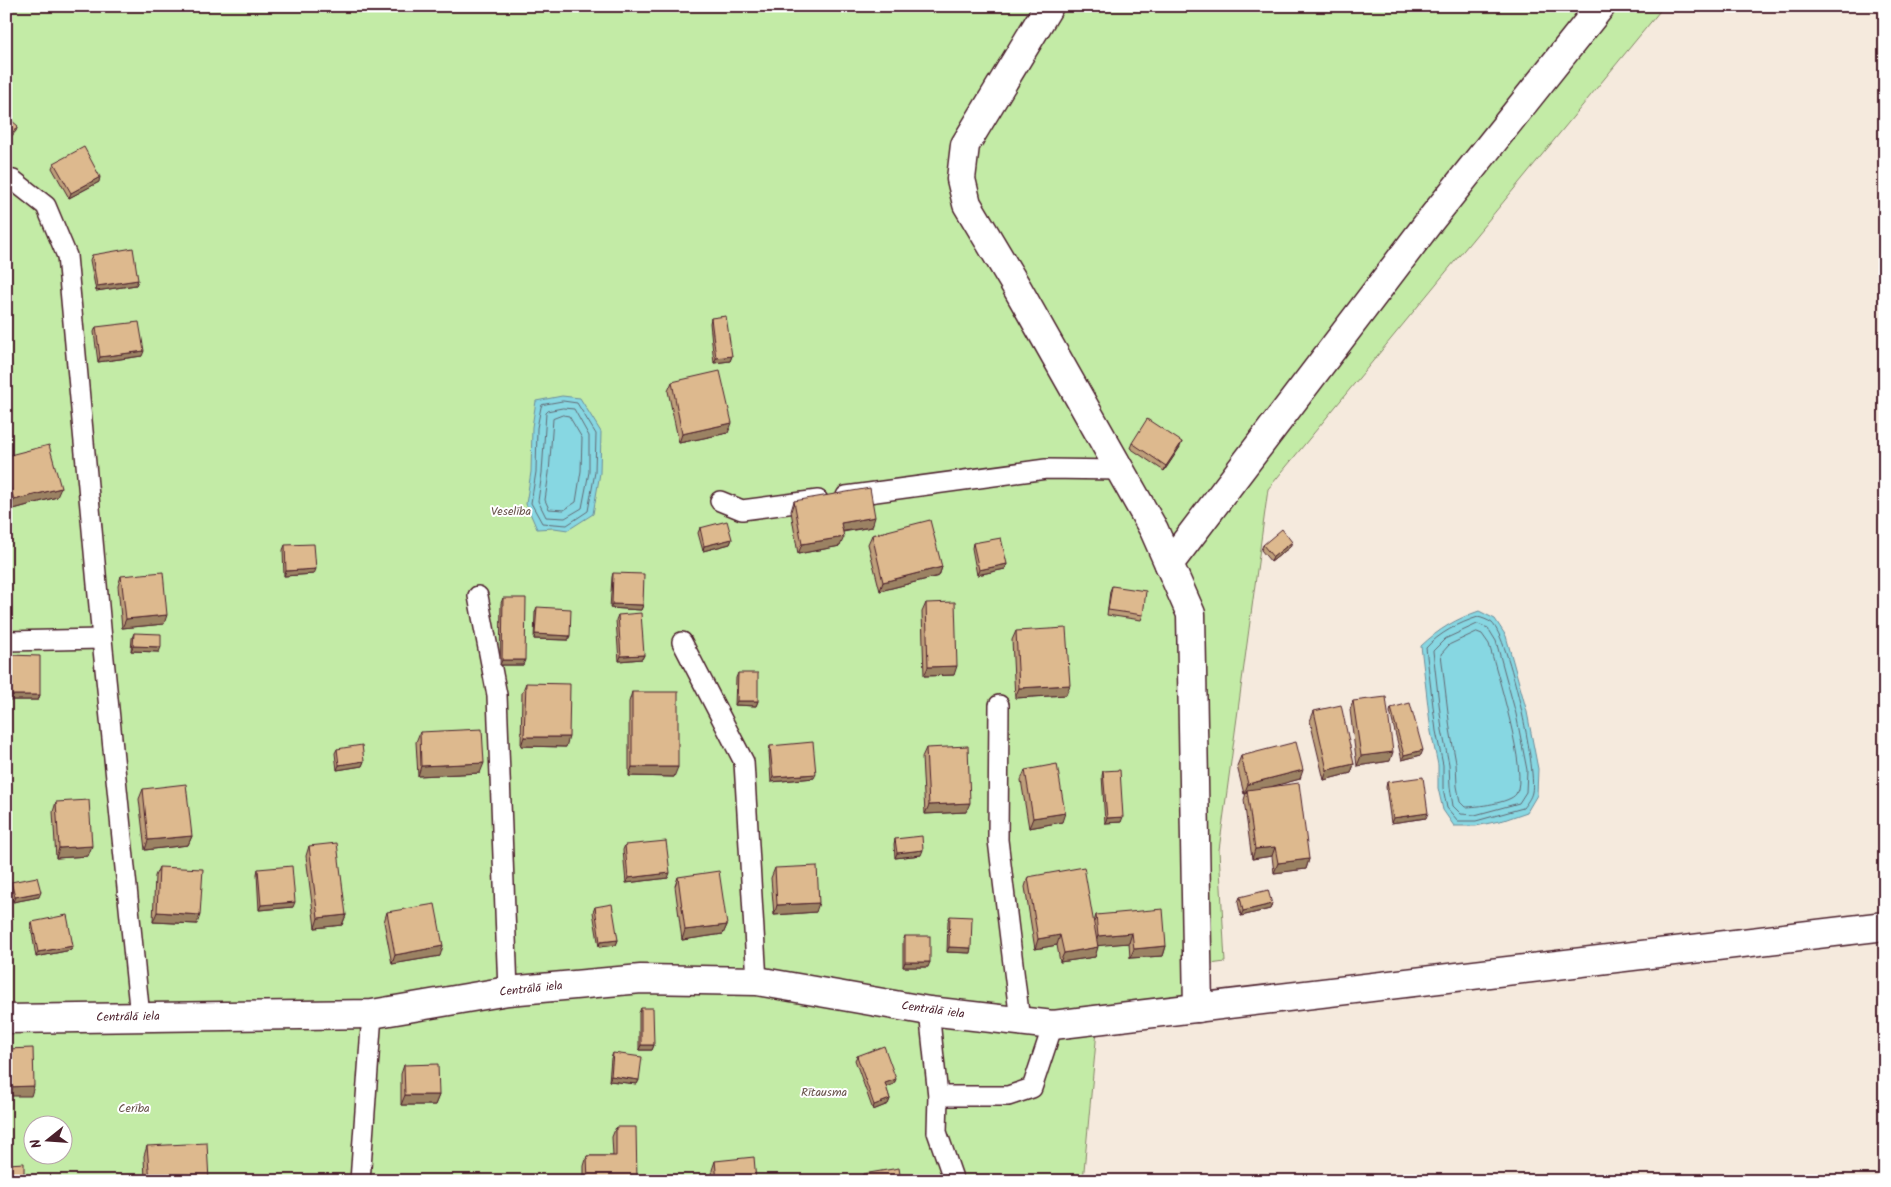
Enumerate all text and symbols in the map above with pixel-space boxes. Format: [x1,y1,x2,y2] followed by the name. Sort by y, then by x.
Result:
[491,502,531,521] park label: Veselība
[498,976,564,1002] street label: Centrālā iela
[900,996,966,1024] street label: Centrālā iela
[96,1007,160,1027] street label: Centrālā iela
[801,1083,847,1102] park label: Rītausma
[118,1099,150,1118] park label: Cerība
[22,1114,72,1164] north arrow
[25,1136,48,1151] text: N

